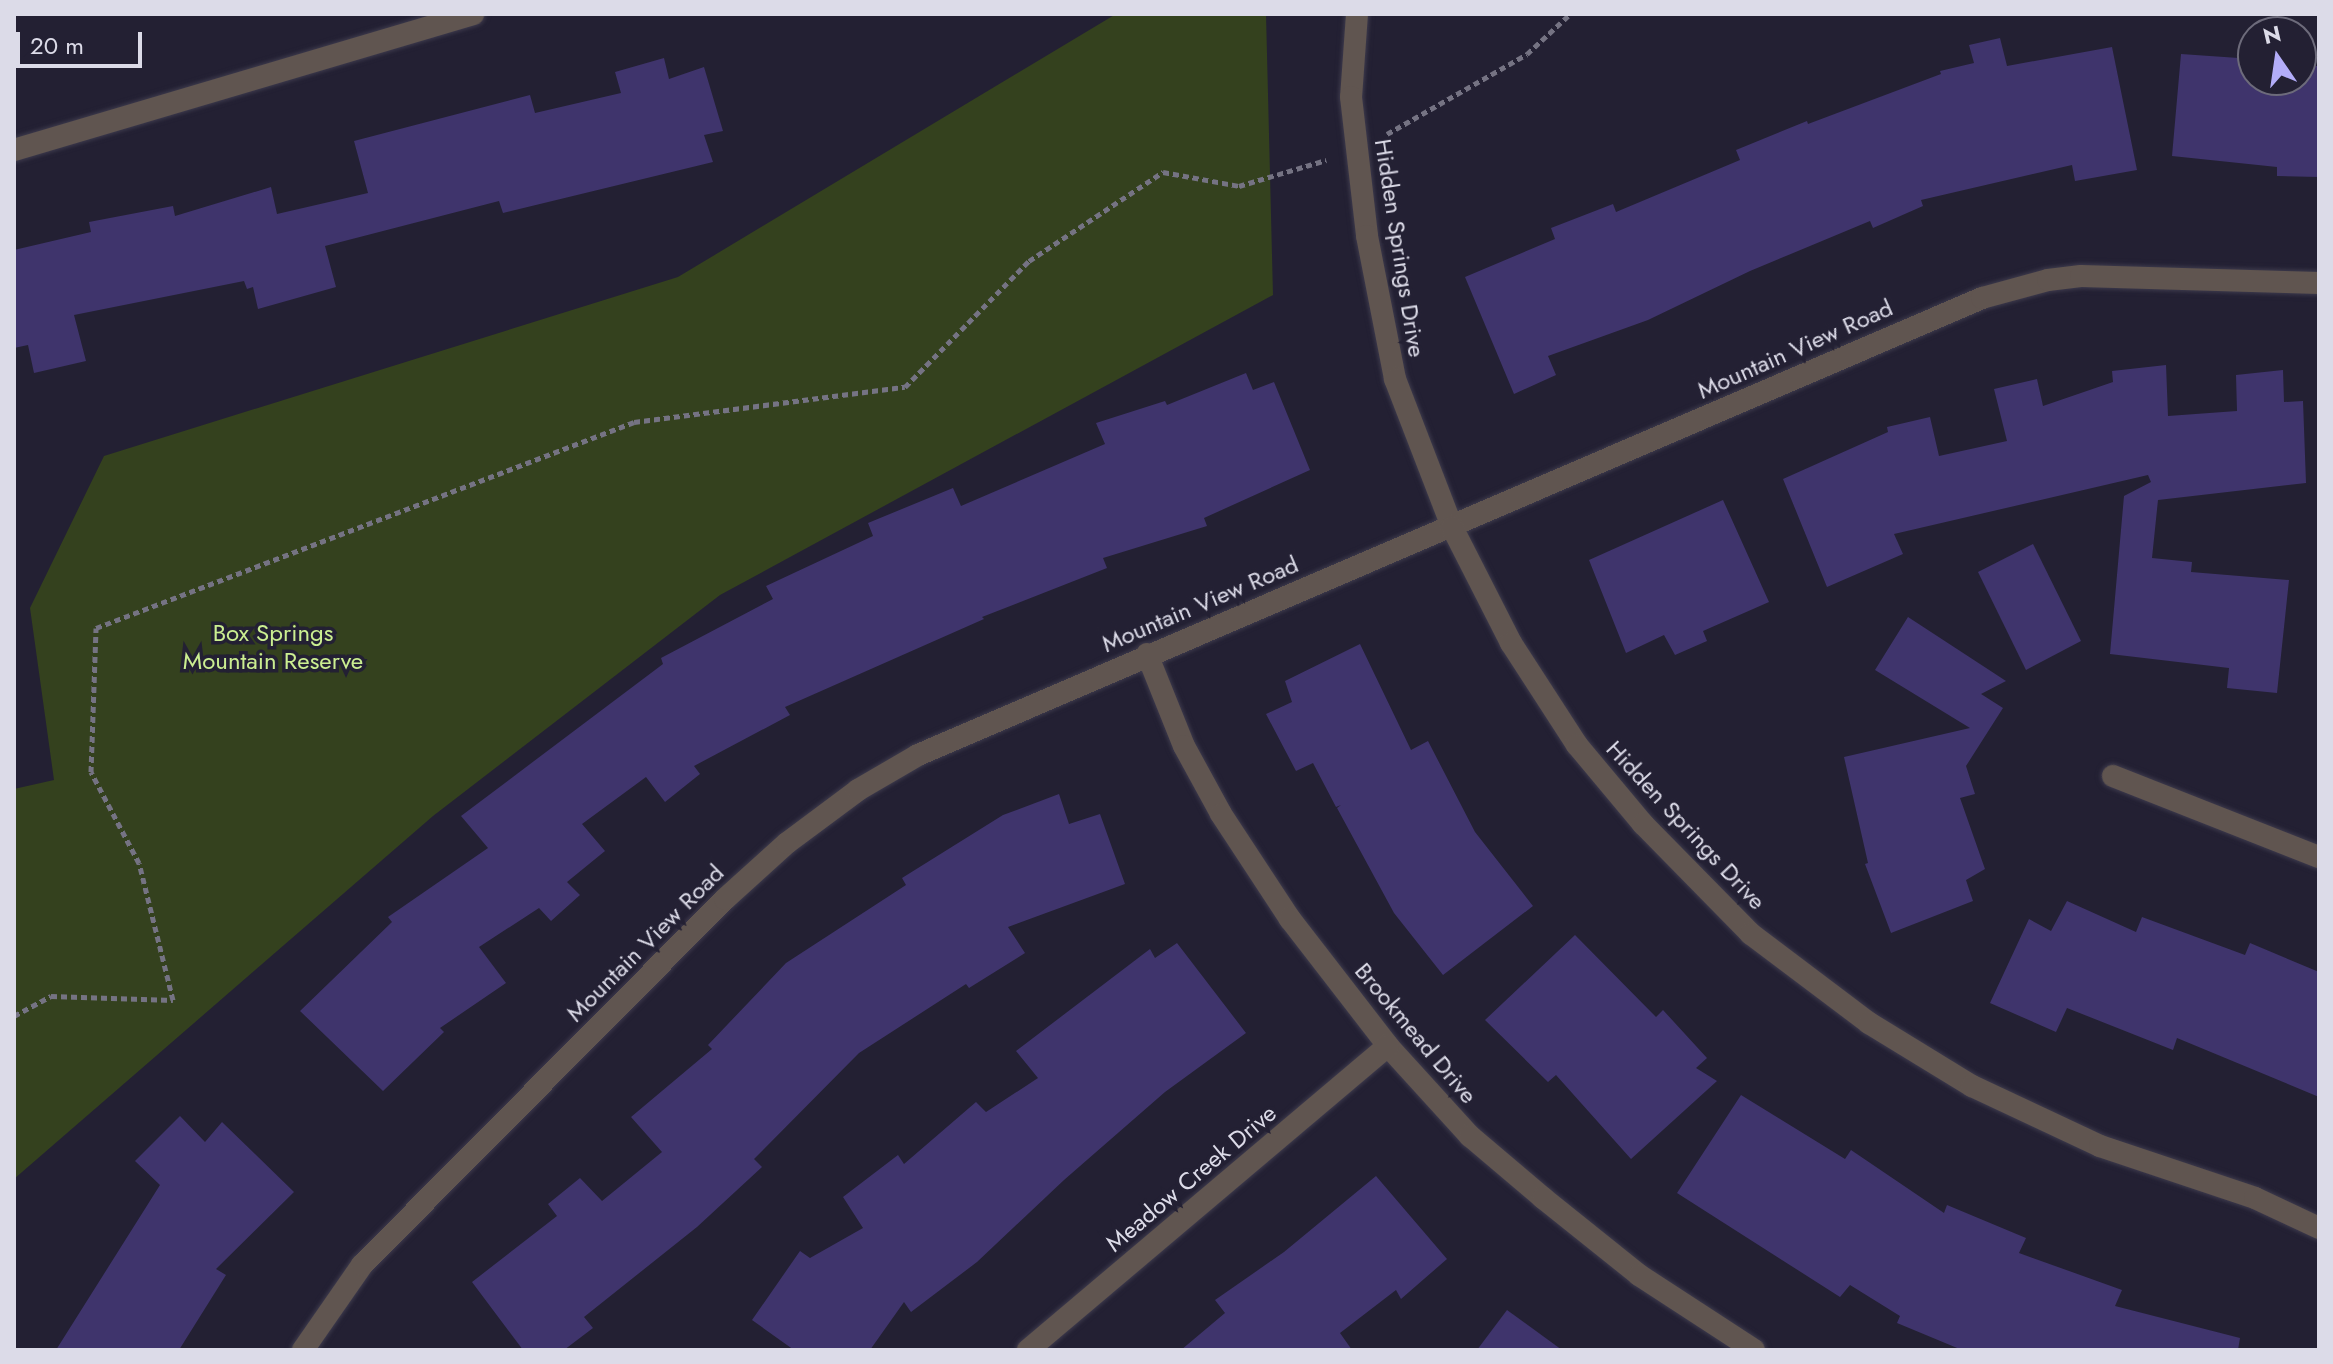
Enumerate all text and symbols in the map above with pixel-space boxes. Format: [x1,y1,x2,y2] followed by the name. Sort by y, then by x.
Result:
[20,16,146,66] scale bar
[2237,16,2317,96] north arrow
[2260,17,2284,52] text: N
[30,28,84,63] text: 20 m
[1369,137,1431,359] street label: Hidden Springs Drive
[1693,293,1897,405] street label: Mountain View Road
[1098,550,1302,658] street label: Mountain View Road
[183,619,363,675] park label: Box Springs Mountain Reserve
[1600,734,1772,916] street label: Hidden Springs Drive
[560,858,730,1028] street label: Mountain View Road
[1349,957,1483,1109] street label: Brookmead Drive
[1100,1098,1282,1258] street label: Meadow Creek Drive

